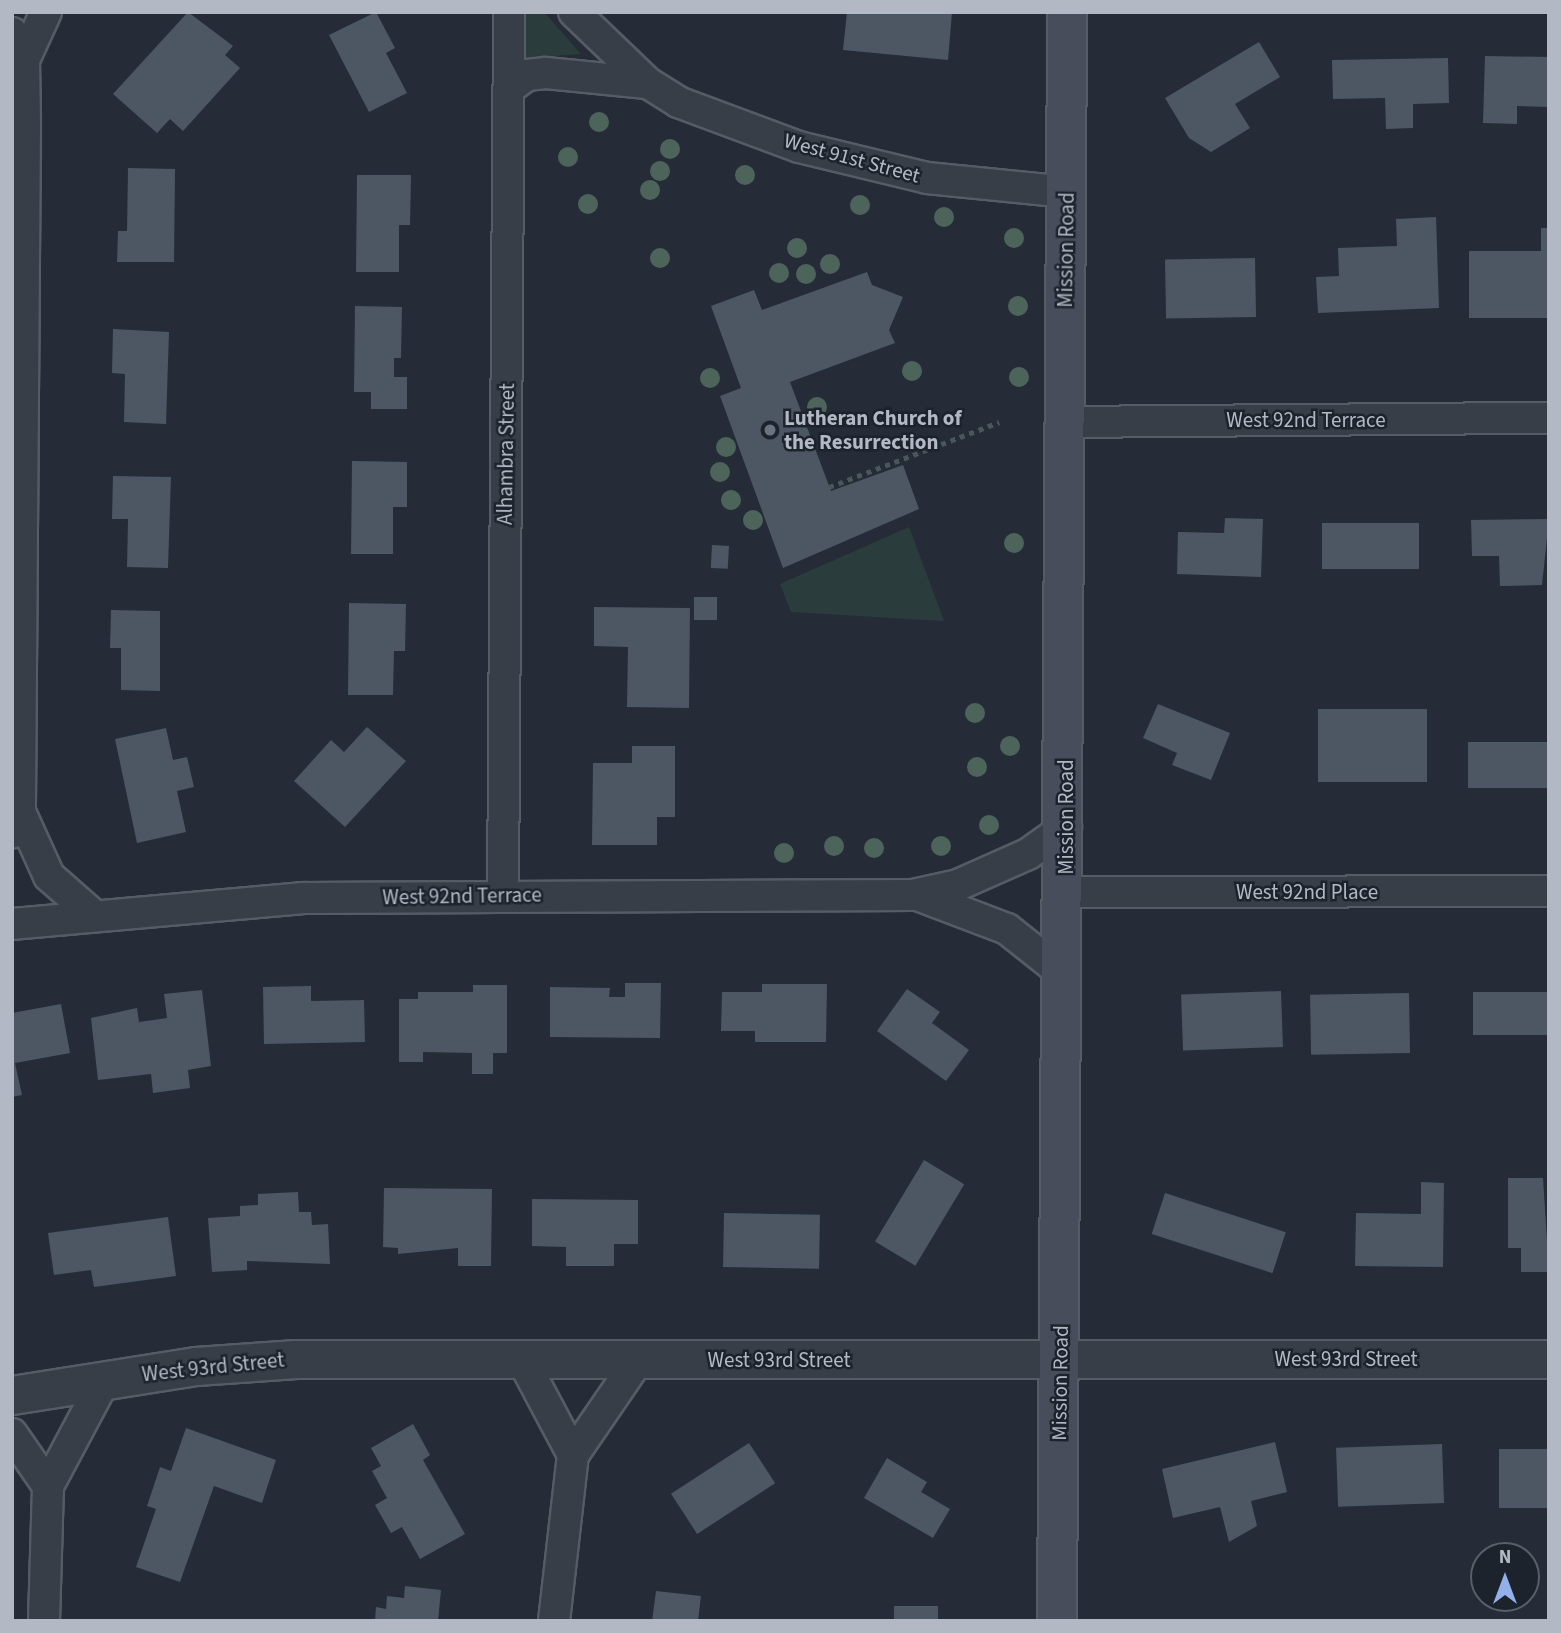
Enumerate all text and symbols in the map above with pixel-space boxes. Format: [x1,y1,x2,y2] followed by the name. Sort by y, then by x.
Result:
[781,128,923,188] street label: West 91st Street
[1052,192,1080,308] street label: Mission Road
[492,383,520,525] street label: Alhambra Street
[784,405,962,455] place label: Lutheran Church of the Resurrection
[1226,407,1386,433] street label: West 92nd Terrace
[762,422,778,438] marker: Lutheran Church of the Resurrection
[1053,759,1079,875] street label: Mission Road
[1236,879,1378,905] street label: West 92nd Place
[382,882,542,910] street label: West 92nd Terrace
[1046,1325,1074,1441] street label: Mission Road
[1274,1346,1418,1372] street label: West 93rd Street
[141,1347,285,1387] street label: West 93rd Street
[707,1347,851,1373] street label: West 93rd Street
[1470,1542,1540,1612] north arrow
[1499,1544,1511,1571] text: N

